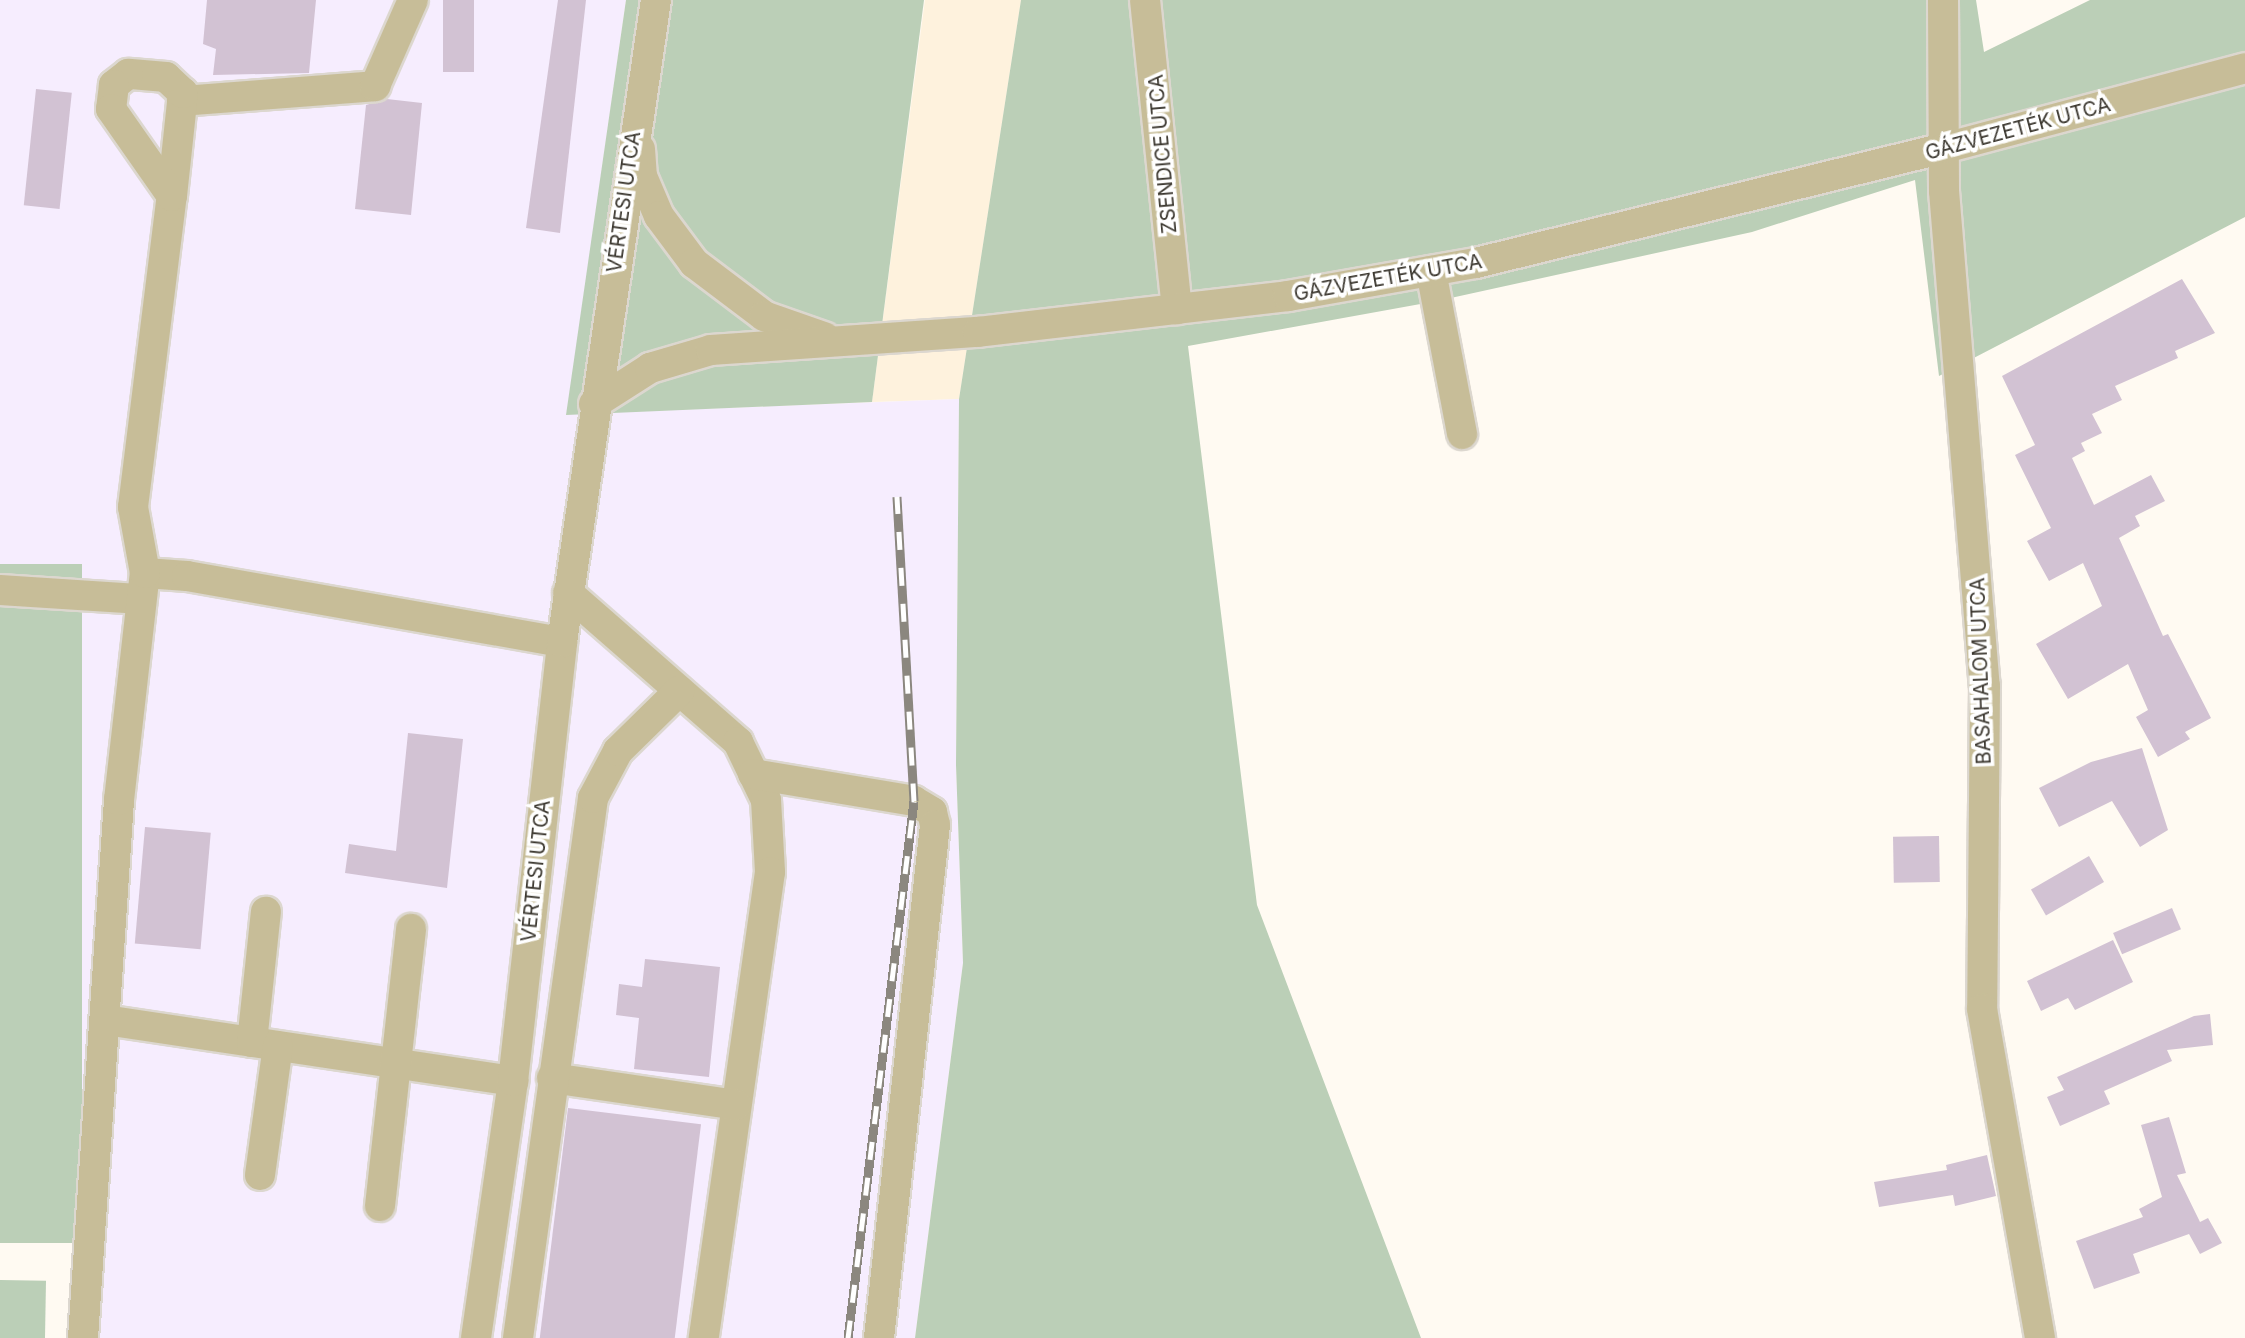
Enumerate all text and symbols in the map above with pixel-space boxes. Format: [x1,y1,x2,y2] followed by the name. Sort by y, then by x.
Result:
[1144,73,1182,235] street label: ZSENDICE UTCA
[1923,93,2113,165] street label: GÁZVEZETÉK UTCA
[602,130,646,274] street label: VÉRTESI UTCA
[1292,250,1484,306] street label: GÁZVEZETÉK UTCA
[1966,577,1996,765] street label: BASAHALOM UTCA
[517,799,555,943] street label: VÉRTESI UTCA

